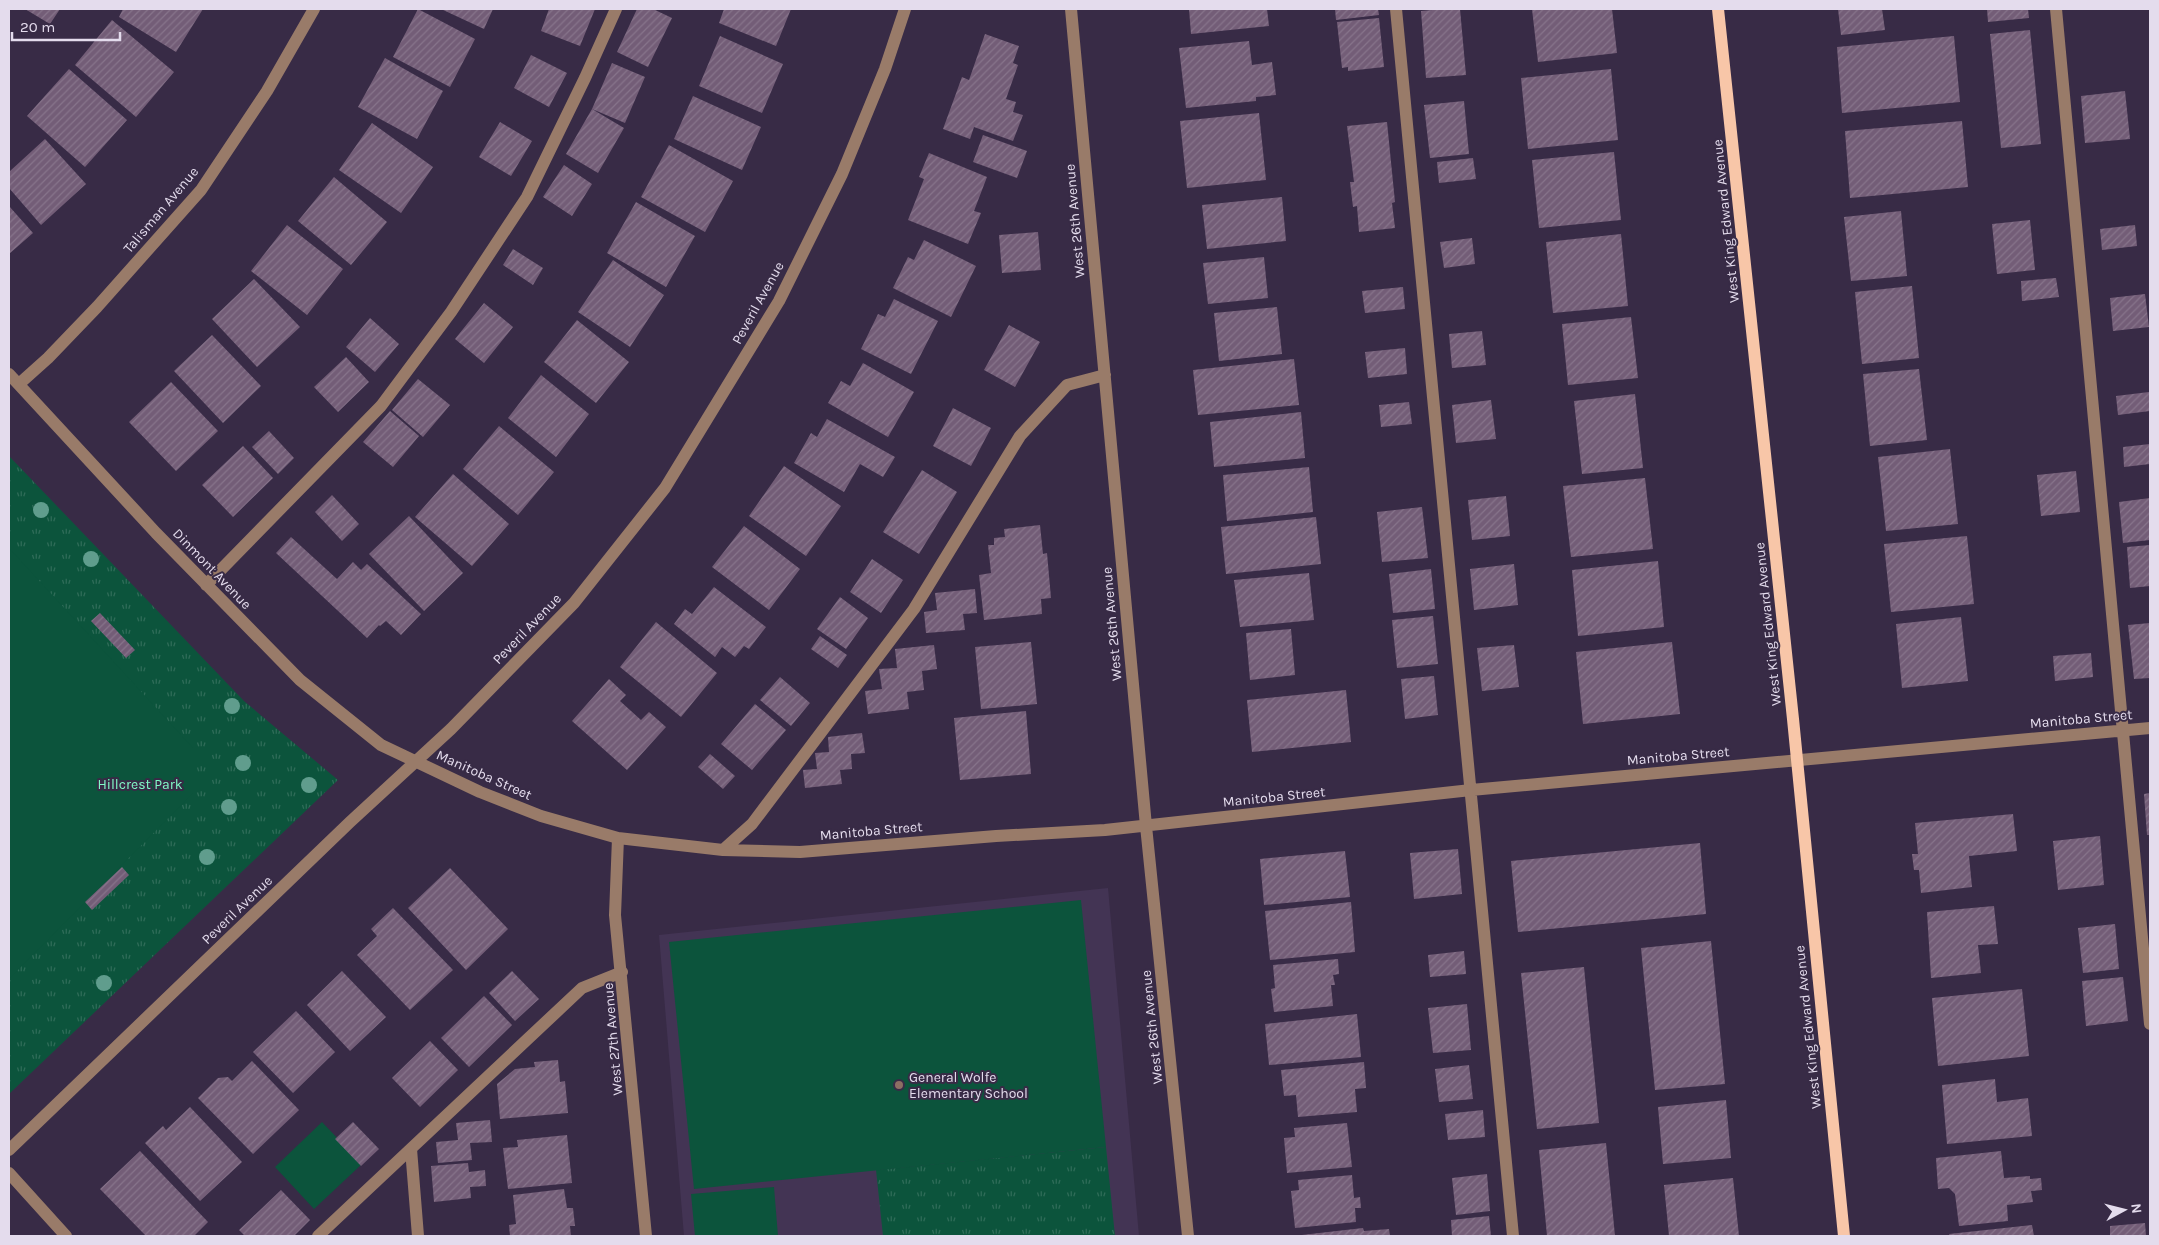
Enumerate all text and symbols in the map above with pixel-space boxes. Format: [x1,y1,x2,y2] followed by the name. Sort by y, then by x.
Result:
[12,10,120,42] scale bar
[20,18,55,36] text: 20 m
[1709,138,1743,304] street label: West King Edward Avenue
[120,163,202,257] street label: Talisman Avenue
[1062,163,1088,279] street label: West 26th Avenue
[728,259,788,347] street label: Peveril Avenue
[169,525,255,613] street label: Dinmont Avenue
[1751,541,1785,707] street label: West King Edward Avenue
[1099,566,1125,682] street label: West 26th Avenue
[489,590,565,668] street label: Peveril Avenue
[2029,706,2133,732] street label: Manitoba Street
[1626,743,1730,769] street label: Manitoba Street
[434,746,534,804] street label: Manitoba Street
[97,776,183,793] park label: Hillcrest Park
[1222,783,1326,811] street label: Manitoba Street
[819,818,923,844] street label: Manitoba Street
[198,872,276,948] street label: Peveril Avenue
[1791,944,1825,1110] street label: West King Edward Avenue
[1138,969,1166,1085] street label: West 26th Avenue
[600,982,626,1096] street label: West 27th Avenue
[909,1069,1028,1102] place label: General Wolfe Elementary School
[893,1079,905,1091] marker: General Wolfe Elementary School
[2099,1185,2149,1235] north arrow
[2127,1202,2145,1214] text: N

